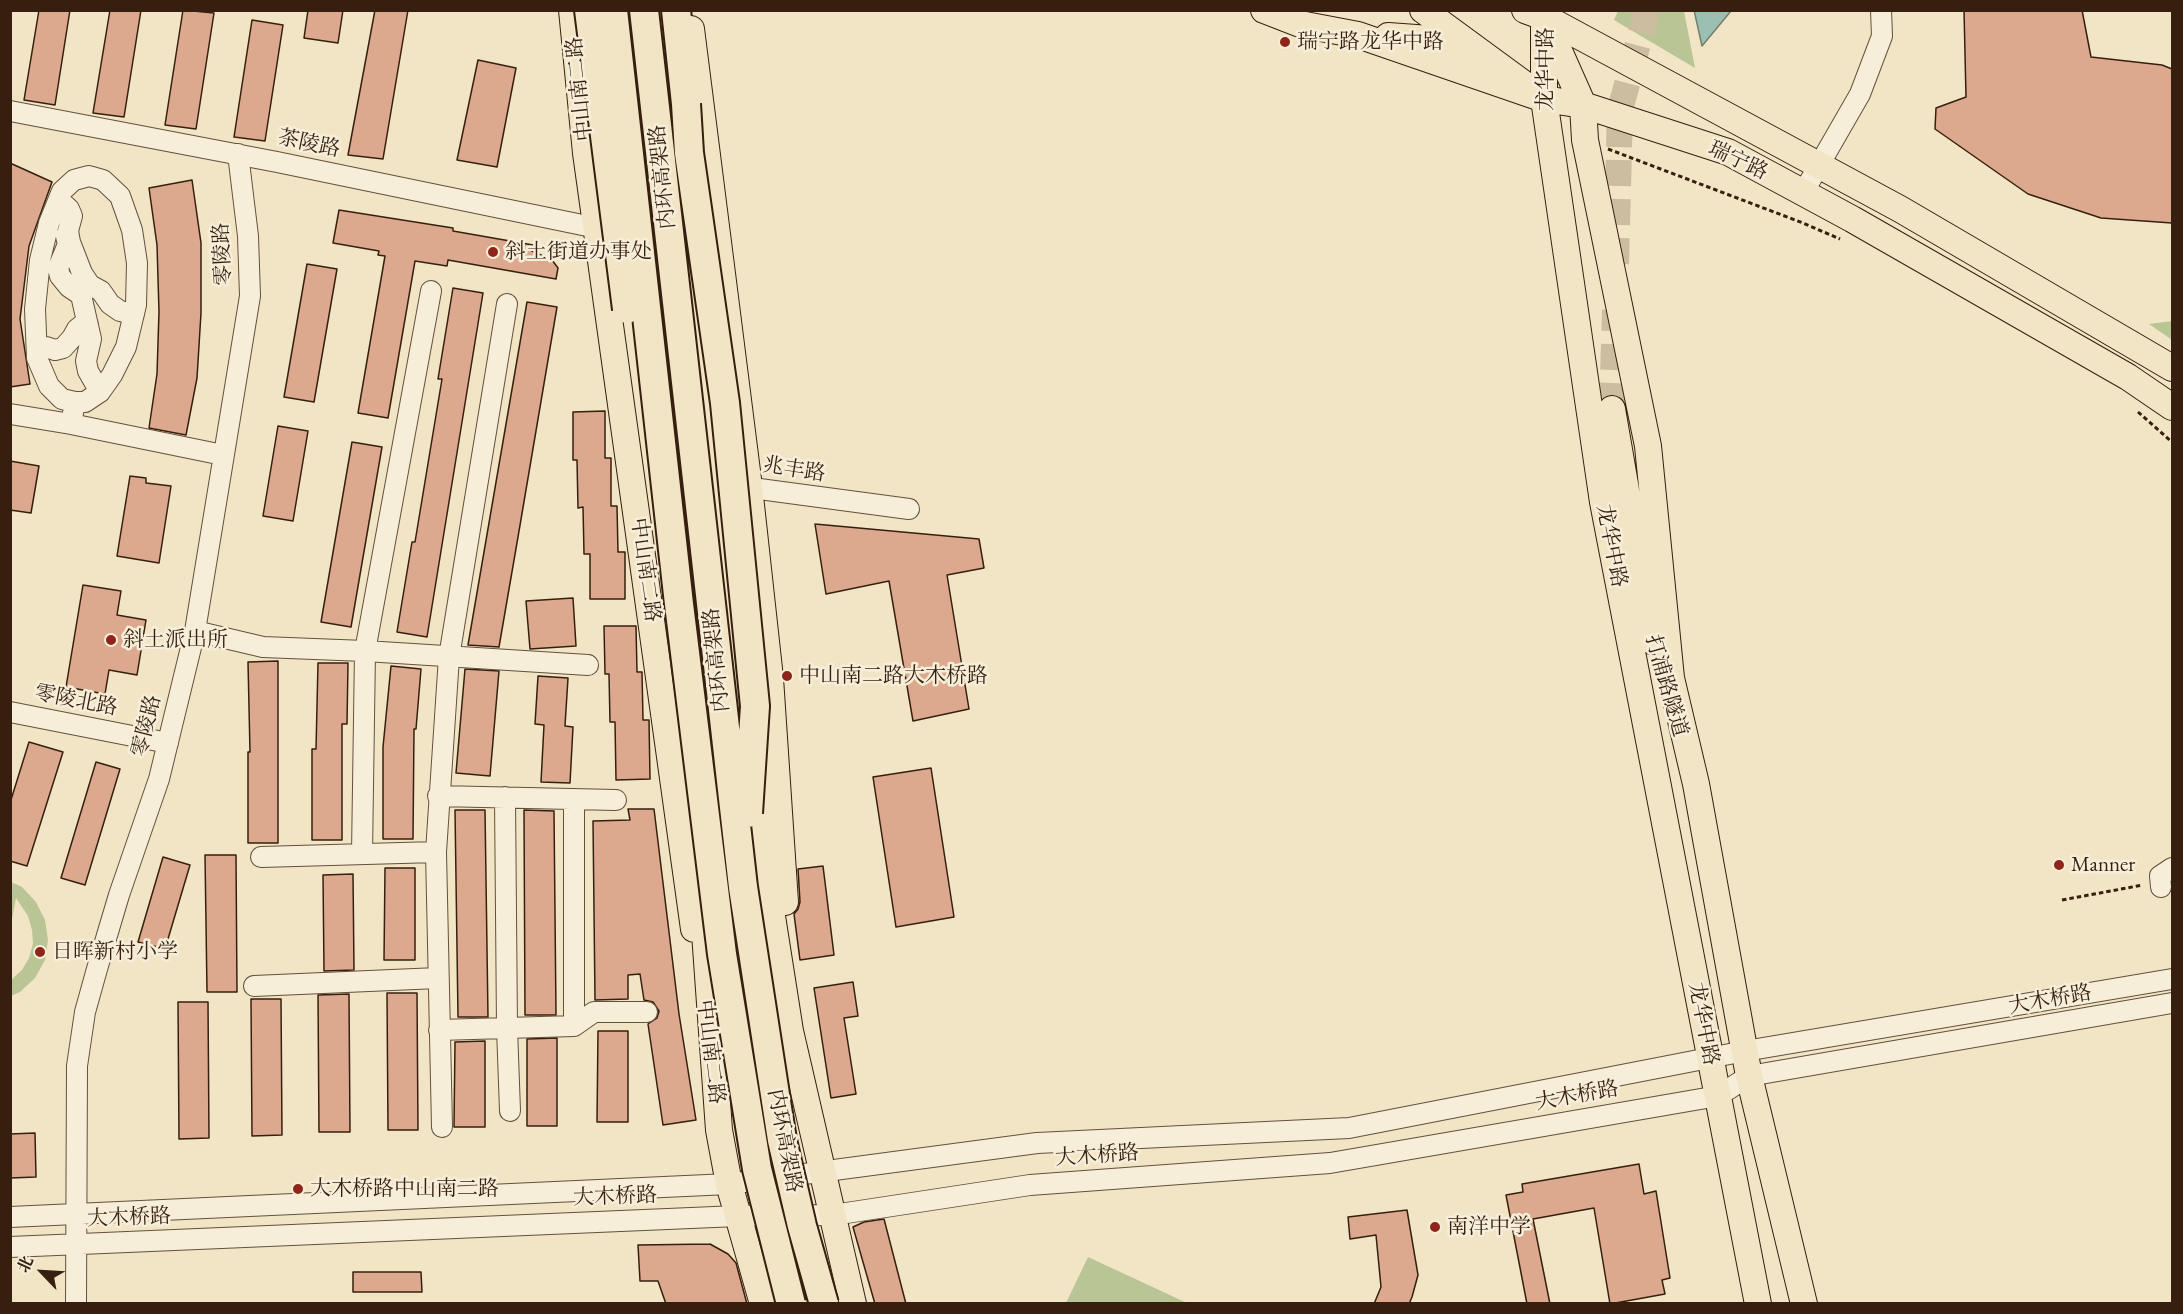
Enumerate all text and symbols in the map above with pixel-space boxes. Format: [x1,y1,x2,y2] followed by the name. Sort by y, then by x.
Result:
[1533,27,1559,111] street label: 龙华中路
[1297,29,1444,55] place label: 瑞宁路龙华中路
[562,35,598,143] street label: 中山南二路
[1278,35,1292,49] marker: 瑞宁路龙华中路
[645,123,681,231] street label: 内环高架路
[276,125,342,163] street label: 茶陵路
[1704,136,1772,186] street label: 瑞宁路
[209,222,237,286] street label: 零陵路
[505,239,652,265] place label: 斜土街道办事处
[486,245,500,259] marker: 斜土街道办事处
[761,453,827,487] street label: 兆丰路
[1591,502,1631,590] street label: 龙华中路
[625,516,665,624] street label: 中山南二路
[699,606,735,714] street label: 内环高架路
[123,627,228,653] place label: 斜土派出所
[1639,632,1693,740] street label: 打浦路隧道
[104,633,118,647] marker: 斜土派出所
[799,663,988,689] place label: 中山南二路大木桥路
[780,669,794,683] marker: 中山南二路大木桥路
[32,681,120,721] street label: 零陵北路
[127,692,167,760] street label: 零陵路
[2071,852,2135,878] place label: Manner
[2052,858,2066,872] marker: Manner
[52,939,178,965] place label: 日晖新村小学
[33,945,47,959] marker: 日晖新村小学
[1683,980,1723,1068] street label: 龙华中路
[2006,980,2094,1020] street label: 大木桥路
[691,998,729,1106] street label: 中山南二路
[1533,1076,1621,1116] street label: 大木桥路
[762,1087,806,1195] street label: 内环高架路
[1054,1141,1140,1171] street label: 大木桥路
[310,1176,499,1202] place label: 大木桥路中山南二路
[291,1182,305,1196] marker: 大木桥路中山南二路
[573,1183,657,1211] street label: 大木桥路
[87,1204,171,1232] street label: 大木桥路
[1447,1214,1531,1240] place label: 南洋中学
[1428,1220,1442,1234] marker: 南洋中学
[12,1242,72,1302] north arrow
[12,1252,38,1276] text: 北

